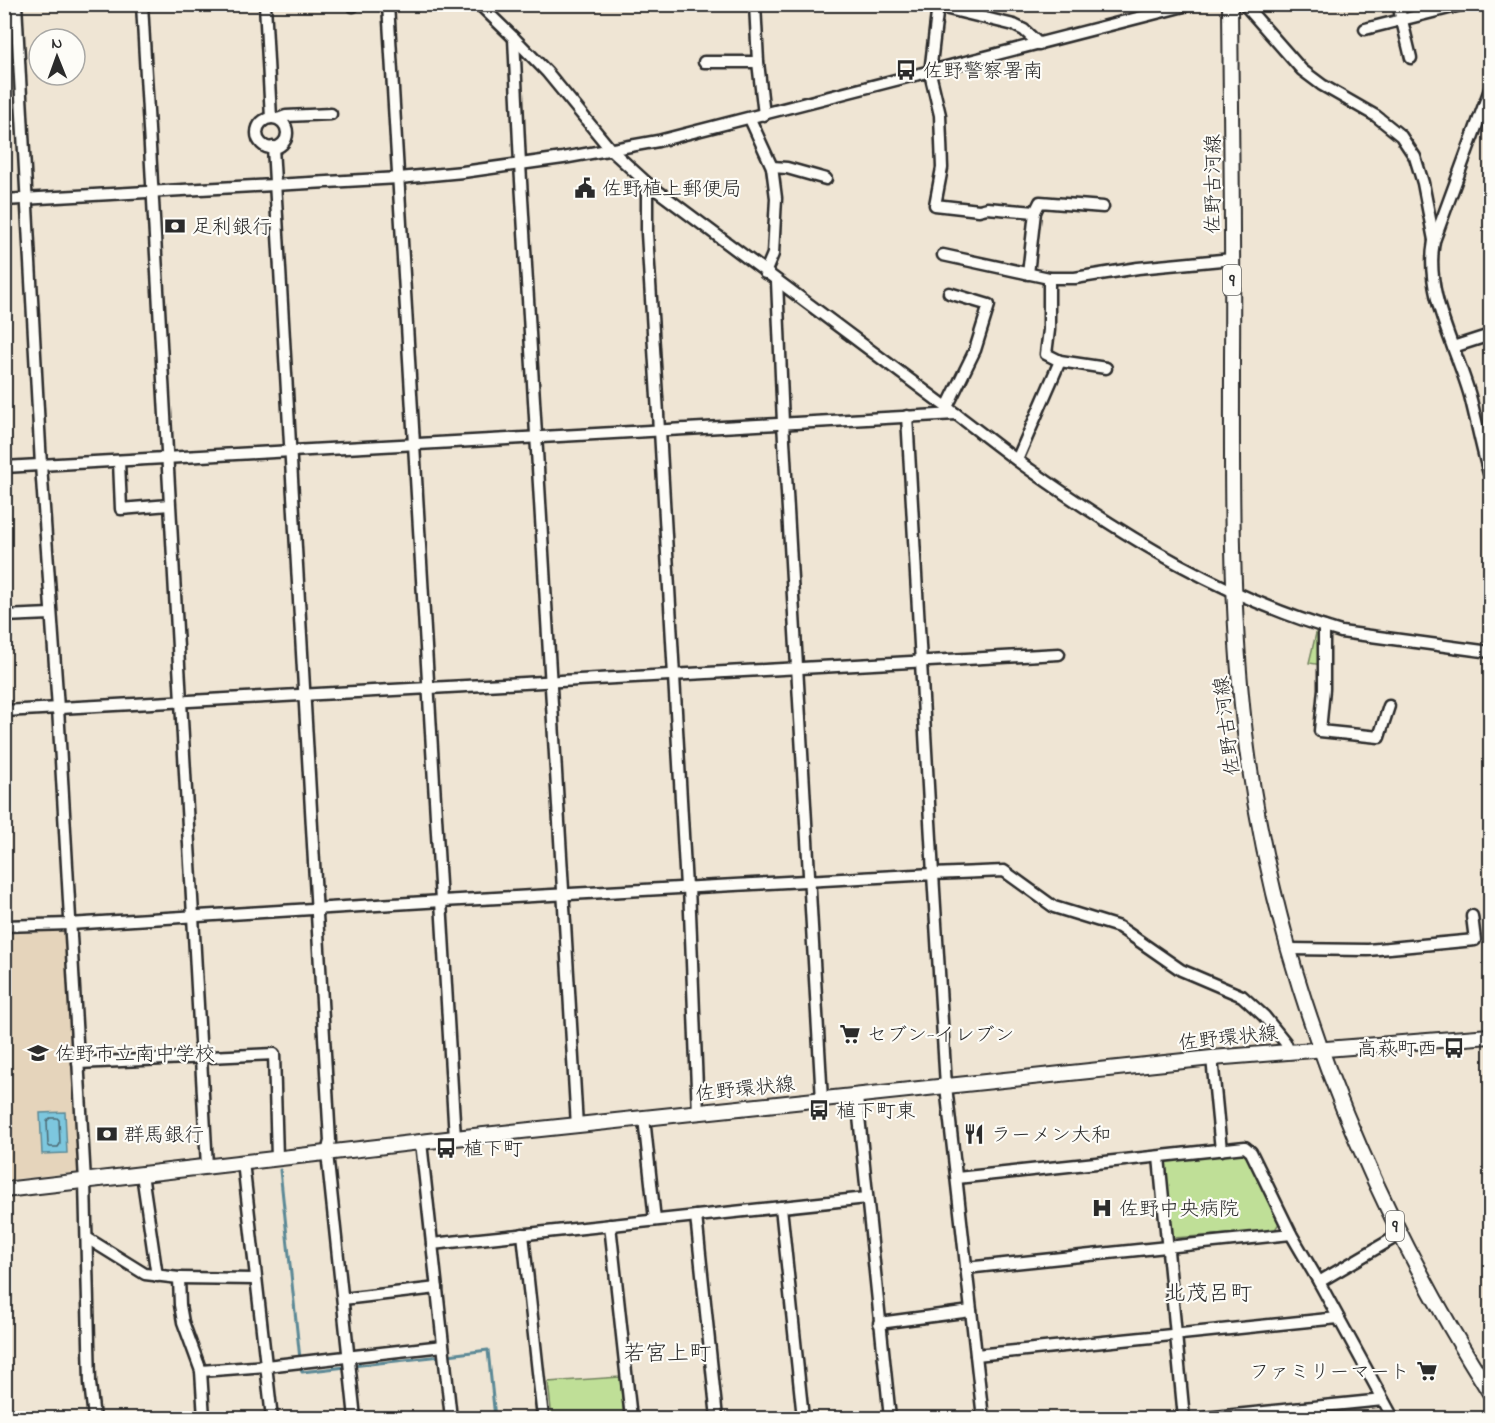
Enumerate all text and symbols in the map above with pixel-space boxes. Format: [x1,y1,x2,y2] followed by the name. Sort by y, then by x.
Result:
[27,27,87,87] north arrow
[51,32,63,56] text: N
[894,58,918,82] bus stop icon: 佐野警察署南
[923,58,1043,87] place label: 佐野警察署南
[1200,134,1229,234] street label: 佐野古河線
[573,176,597,200] public building icon: 佐野植上郵便局
[602,176,742,205] place label: 佐野植上郵便局
[163,214,187,238] bank icon: 足利銀行
[192,214,272,243] place label: 足利銀行
[1223,265,1241,295] road number: 9
[1208,674,1249,777] street label: 佐野古河線
[1177,1020,1280,1059] street label: 佐野環状線
[838,1022,862,1046] supermarket icon: セブン-イレブン
[867,1022,1015,1051] place label: セブン-イレブン
[1357,1036,1437,1065] place label: 高萩町西
[1442,1036,1466,1060] bus stop icon: 高萩町西
[26,1041,50,1065] school or university icon: 佐野市立南中学校
[55,1041,215,1070] place label: 佐野市立南中学校
[694,1071,797,1110] street label: 佐野環状線
[807,1098,831,1122] bus stop icon: 植下町東
[836,1098,916,1127] place label: 植下町東
[95,1122,119,1146] bank icon: 群馬銀行
[124,1122,204,1151] place label: 群馬銀行
[962,1122,986,1146] restaurant icon: ラーメン大和
[991,1122,1111,1151] place label: ラーメン大和
[434,1136,458,1160] bus stop icon: 植下町
[463,1136,523,1165] place label: 植下町
[1090,1196,1114,1220] hospital icon: 佐野中央病院
[1119,1196,1239,1225] place label: 佐野中央病院
[1386,1211,1404,1241] road number: 9
[1164,1279,1252,1311] district label: 北茂呂町
[623,1339,711,1371] district label: 若宮上町
[1250,1359,1410,1388] place label: ファミリーマート
[1415,1359,1439,1383] supermarket icon: ファミリーマート

